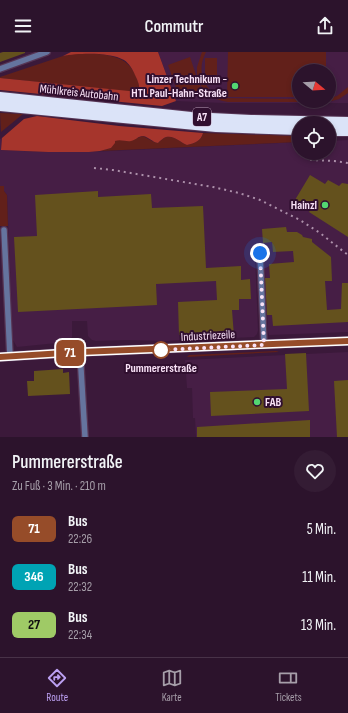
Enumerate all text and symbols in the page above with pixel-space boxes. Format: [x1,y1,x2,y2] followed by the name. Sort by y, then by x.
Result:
[12,15,34,37] icon: menu
[314,15,336,37] icon: share
[145,16,203,37] text: Commutr
[292,64,336,108] north arrow
[292,64,336,160] map controls
[131,72,227,101] place label: Linzer Technikum - HTL Paul-Hahn-Straße
[39,81,119,105] street label: Mühlkreis Autobahn
[230,81,240,91] marker: Linzer Technikum - HTL Paul-Hahn-Straße
[193,108,211,126] road number: A7
[292,116,336,160] button: locate
[291,198,317,213] place label: Hainzl
[320,200,330,210] marker: Hainzl
[250,243,270,263] your location
[180,327,236,345] street label: Industriezeile
[52,340,88,366] line badge: 71
[152,341,170,359] marker: Pummererstraße
[64,344,76,361] text: 71
[125,361,197,376] place label: Pummererstraße
[265,395,281,410] place label: FAB
[252,397,262,407] marker: FAB
[294,450,336,492] button: heart
[12,451,123,474] text: Pummererstraße
[12,478,106,494] text: Zu Fuß · 3 Min. · 210 m
[68,512,87,531] text: Bus
[28,520,40,537] text: 71
[307,520,336,539] text: 5 Min.
[68,531,92,547] text: 22:26
[68,560,87,579] text: Bus
[24,568,44,585] text: 346
[302,568,336,587] text: 11 Min.
[68,579,92,595] text: 22:32
[68,608,87,627] text: Bus
[28,616,40,633] text: 27
[301,616,336,635] text: 13 Min.
[68,627,92,643] text: 22:34
[46,667,68,704] tab: Route
[161,667,183,704] tab: Karte
[275,667,302,704] tab: Tickets

